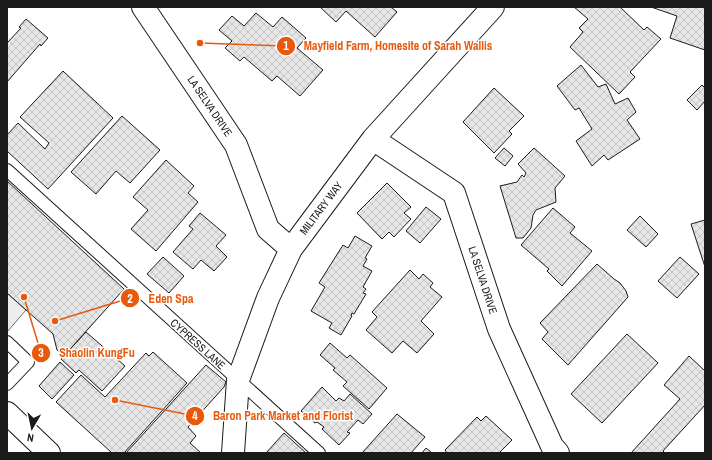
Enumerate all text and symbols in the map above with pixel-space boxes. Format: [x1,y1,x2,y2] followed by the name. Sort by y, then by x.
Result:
[276,34,500,58] callout: Mayfield Farm, Homesite of Sarah Wallis
[283,38,289,54] text: 1
[304,38,493,54] text: Mayfield Farm, Homesite of Sarah Wallis
[185,73,235,139] street label: LA SELVA DRIVE
[297,179,345,237] street label: MILITARY WAY
[465,244,501,316] street label: LA SELVA DRIVE
[120,286,201,310] callout: Eden Spa
[127,291,133,307] text: 2
[149,291,194,307] text: Eden Spa
[168,316,228,372] street label: CYPRESS LANE
[31,341,143,365] callout: Shaolin KungFu
[38,345,44,361] text: 3
[59,345,135,361] text: Shaolin KungFu
[185,404,361,428] callout: Baron Park Market and Florist
[12,408,52,448] north arrow
[192,408,198,424] text: 4
[213,408,354,424] text: Baron Park Market and Florist
[26,430,35,445] text: N

